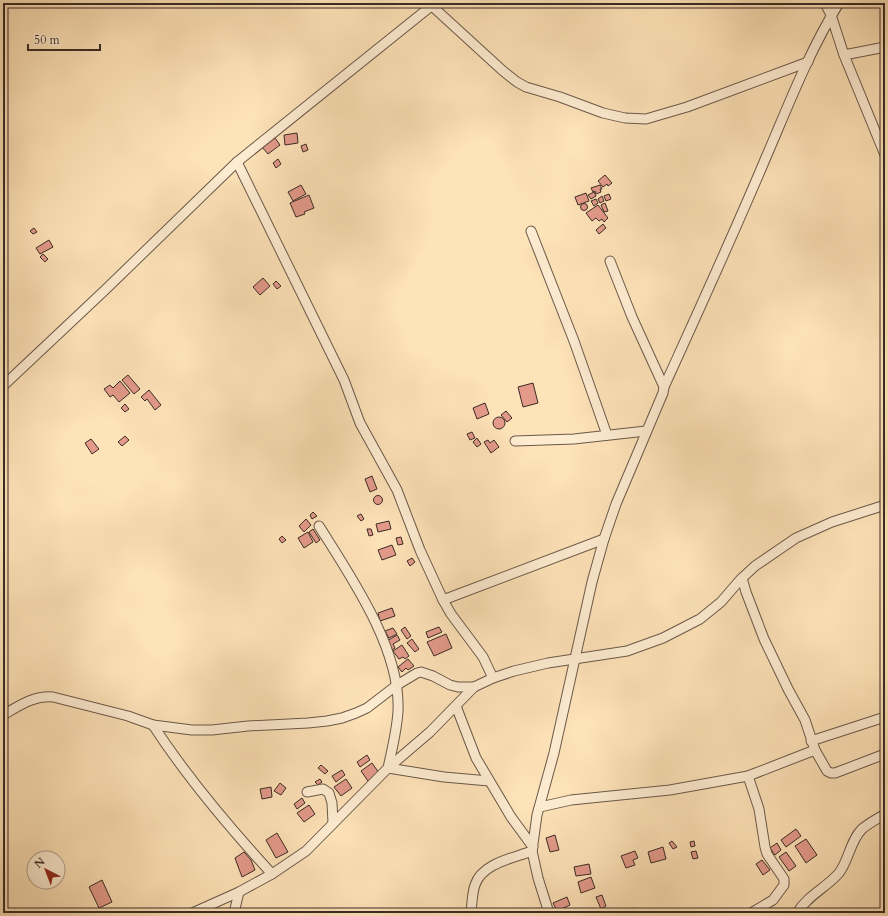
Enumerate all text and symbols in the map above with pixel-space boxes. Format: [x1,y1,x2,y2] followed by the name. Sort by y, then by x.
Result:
[28,26,100,52] scale bar
[34,32,61,48] text: 50 m
[26,850,66,890] north arrow
[31,854,49,872] text: N

